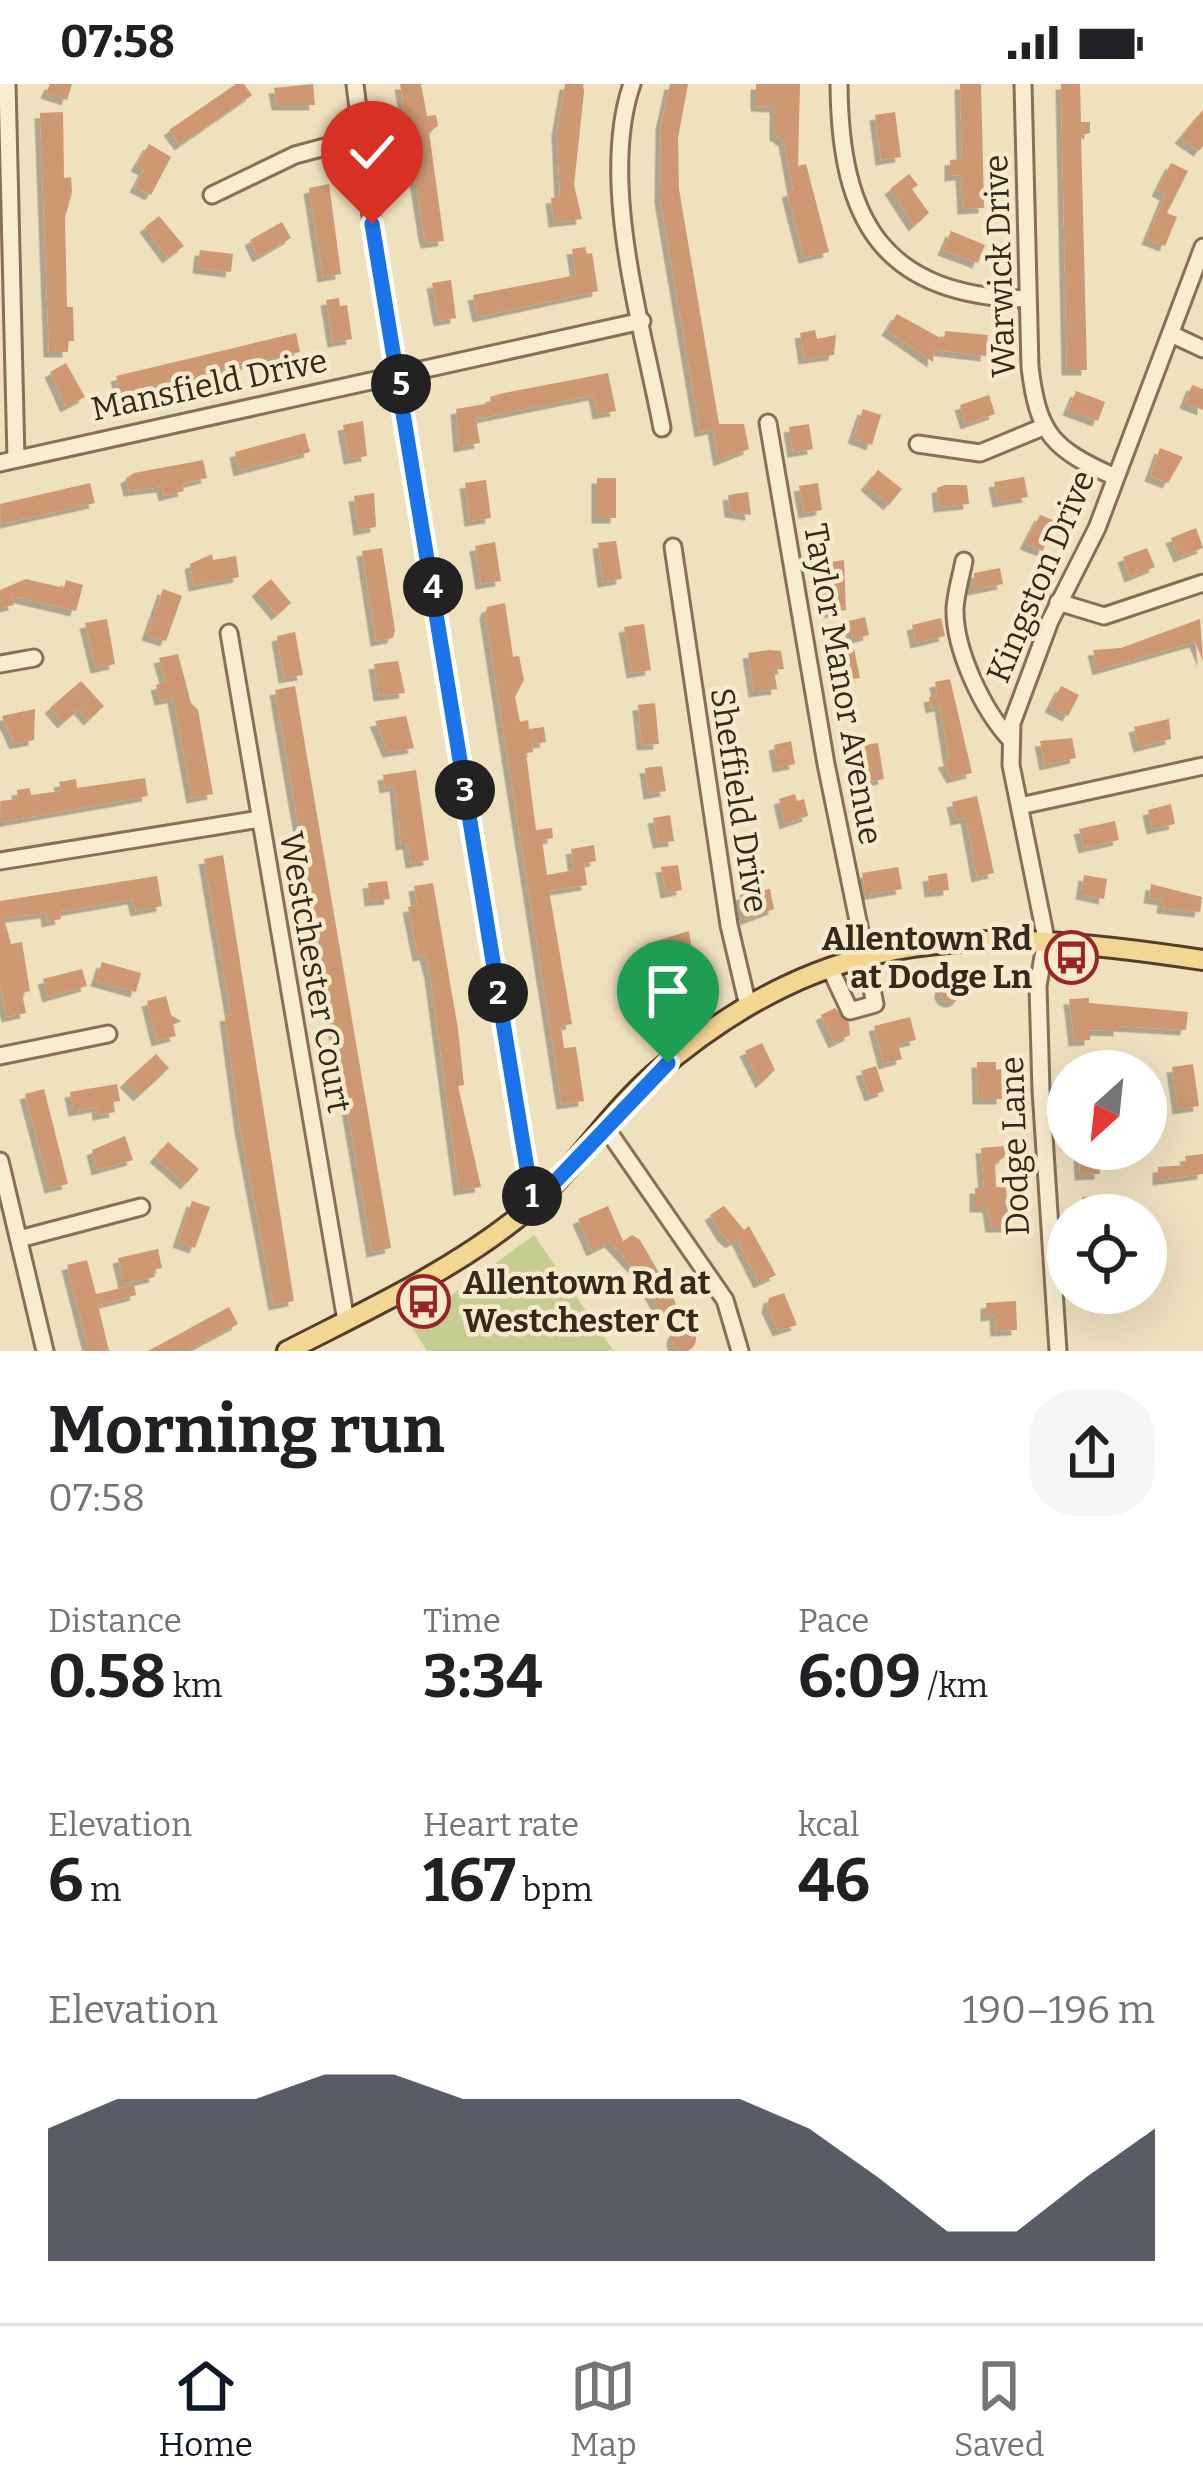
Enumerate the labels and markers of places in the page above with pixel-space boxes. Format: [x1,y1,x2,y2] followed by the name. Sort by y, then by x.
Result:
[321,101,423,224] pin
[371,354,431,414] pin: 5
[403,557,463,617] pin: 4
[435,760,495,820] pin: 3
[822,919,1032,997] place label: Allentown Rd at Dodge Ln
[1043,929,1099,985] bus stop icon: Allentown Rd at Dodge Ln
[617,940,719,1063] pin
[468,963,528,1023] pin: 2
[502,1166,562,1226] pin: 1
[463,1263,711,1341] place label: Allentown Rd at Westchester Ct
[396,1273,452,1329] bus stop icon: Allentown Rd at Westchester Ct

